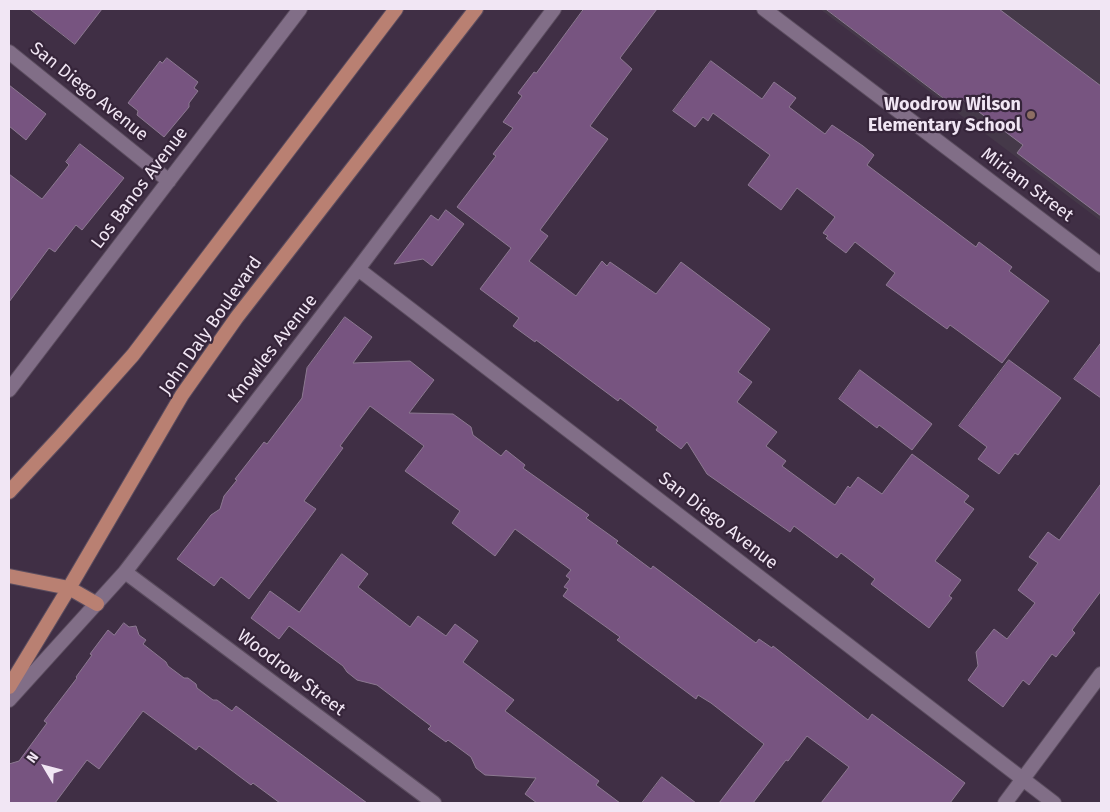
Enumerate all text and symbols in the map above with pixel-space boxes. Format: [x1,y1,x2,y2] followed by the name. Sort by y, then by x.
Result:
[26,38,152,146] street label: San Diego Avenue
[868,94,1021,136] place label: Woodrow Wilson Elementary School
[1025,109,1037,121] marker: Woodrow Wilson Elementary School
[87,123,193,253] street label: Los Banos Avenue
[977,143,1077,227] street label: Miriam Street
[155,253,267,399] street label: John Daly Boulevard
[224,290,322,408] street label: Knowles Avenue
[654,468,782,574] street label: San Diego Avenue
[233,625,349,721] street label: Woodrow Street
[20,742,70,792] north arrow
[23,749,42,767] text: N

